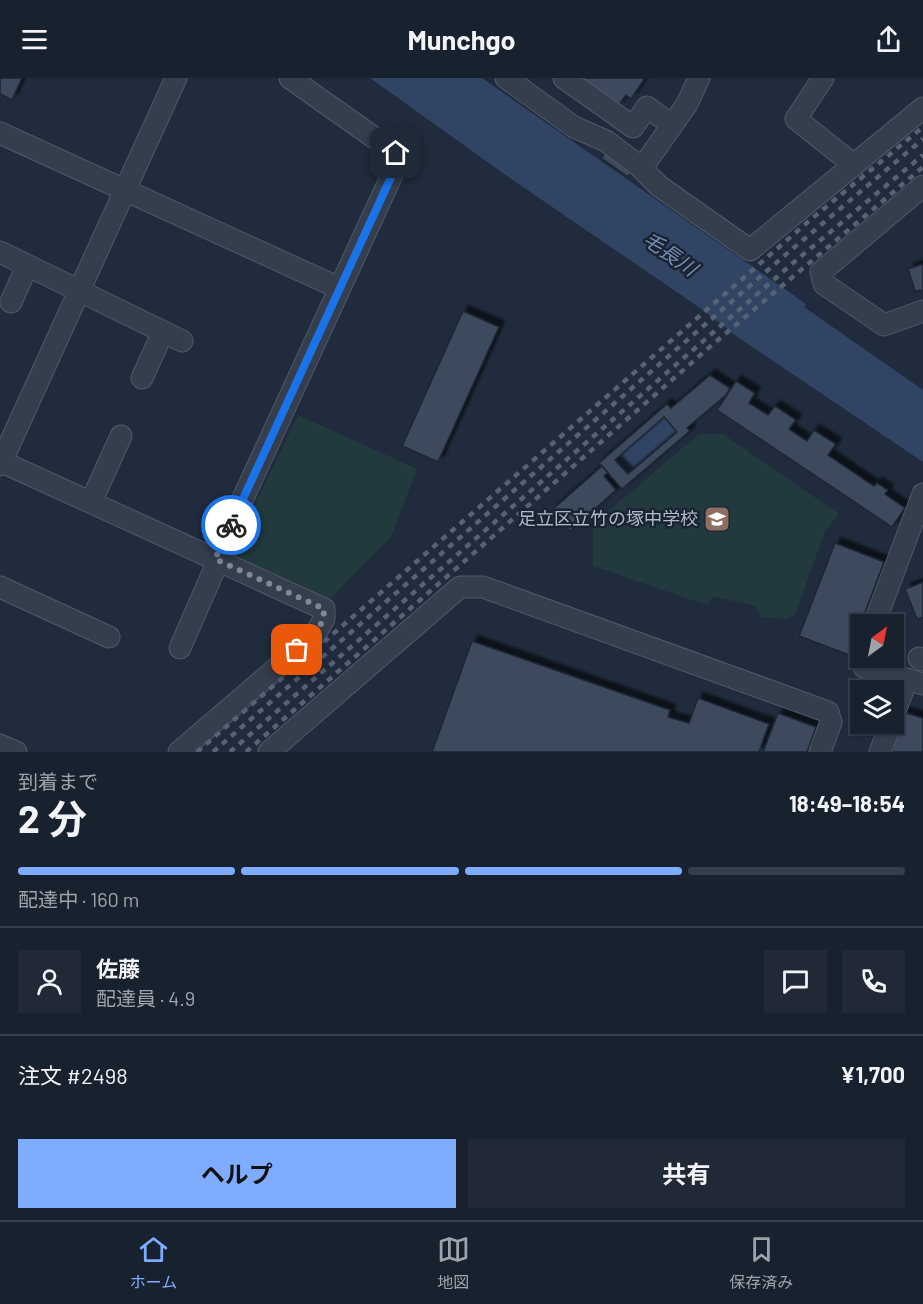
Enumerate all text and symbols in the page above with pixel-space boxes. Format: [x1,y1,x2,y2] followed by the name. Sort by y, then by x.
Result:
[18,23,51,56] icon: menu
[407,23,516,55] text: Munchgo
[872,23,905,56] icon: share
[370,127,421,178] pin
[379,136,412,169] icon: home
[639,226,704,281] water label: 毛長川
[201,495,261,555] courier
[702,504,732,534] school or university icon: 足立区立竹の塚中学校
[518,507,698,529] place label: 足立区立竹の塚中学校
[215,509,248,542] icon: bike
[850,614,904,668] north arrow
[850,614,904,734] map controls
[271,624,322,675] pin
[280,633,313,666] icon: bag
[850,680,904,734] button: layers
[18,769,98,793] text: 到着まで
[789,790,905,816] text: 18:49–18:54
[18,794,87,841] text: 2 分
[18,887,139,911] text: 配達中 · 160 m
[18,950,81,1013] button: person
[764,950,827,1013] button: chat
[842,950,905,1013] button: phone
[96,955,140,981] text: 佐藤
[96,986,195,1010] text: 配達員 · 4.9
[840,1061,905,1087] text: ¥1,700
[18,1062,128,1088] text: 注文 #2498
[18,1139,456,1208] button: ヘルプ
[468,1139,905,1208] button: 共有
[130,1233,177,1293] tab: ホーム
[437,1233,470,1293] tab: 地図
[729,1233,793,1293] tab: 保存済み

